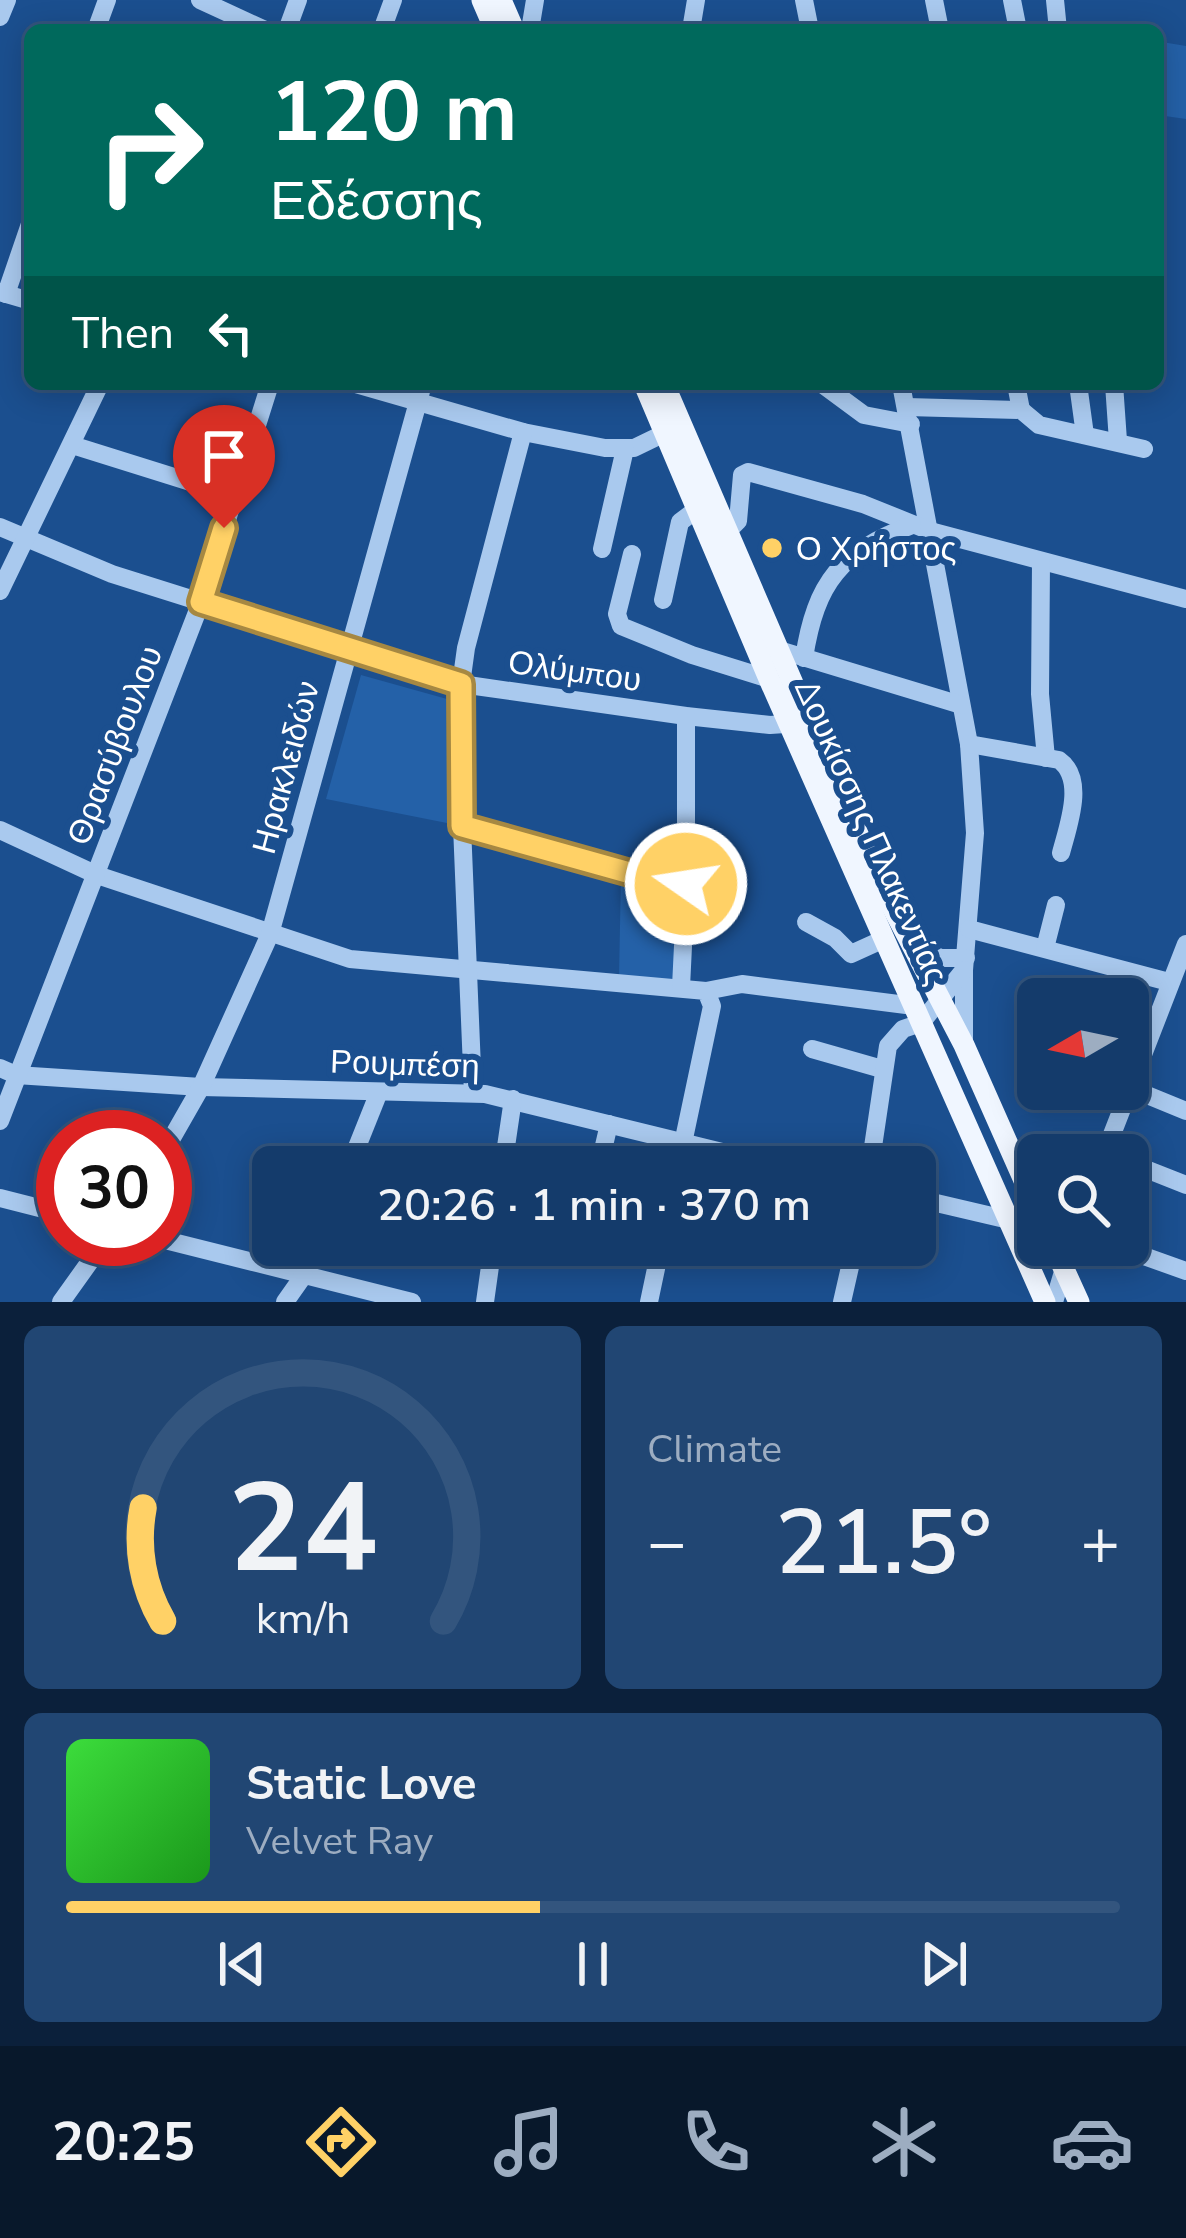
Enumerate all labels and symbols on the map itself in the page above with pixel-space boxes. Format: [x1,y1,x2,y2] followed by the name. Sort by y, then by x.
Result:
[173,405,275,528] pin
[796,527,956,572] place label: Ο Χρήστος
[759,535,785,561] marker: Ο Χρήστος
[57,640,174,851] street label: Θρασύβουλου
[505,640,644,703] street label: Ολύμπου
[783,672,958,991] street label: Δουκίσσης Πλακεντίας
[242,676,331,859] street label: Ηρακλειδών
[623,821,749,947] position arrow
[1017,978,1149,1110] north arrow
[329,1039,481,1090] street label: Ρουμπέση
[36,1110,192,1266] speed limit sign: 30

